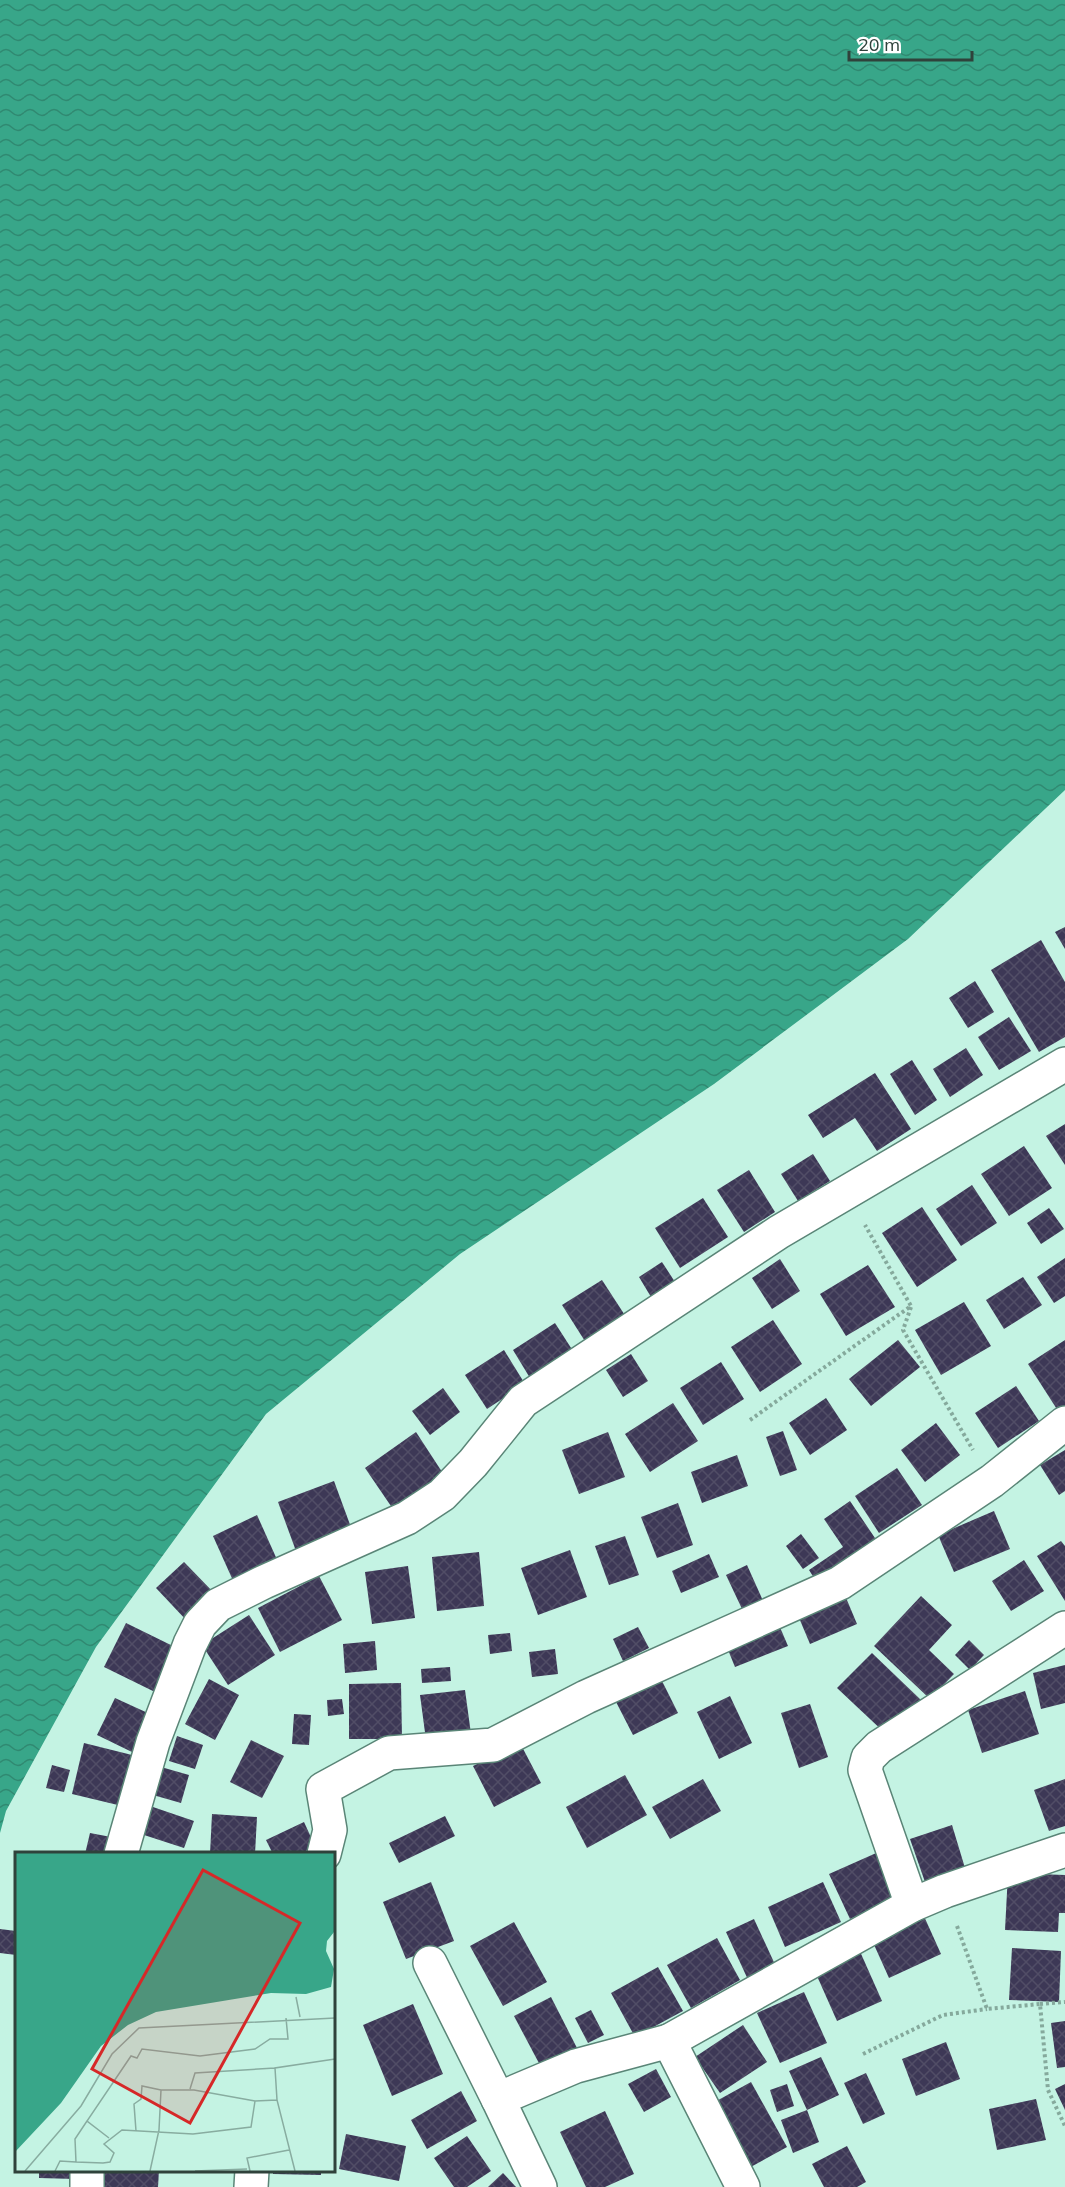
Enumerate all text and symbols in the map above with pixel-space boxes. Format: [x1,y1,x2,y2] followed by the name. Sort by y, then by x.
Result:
[849,24,972,62] scale bar
[858,33,900,56] text: 20 m
[15,1852,334,2172] inset map

